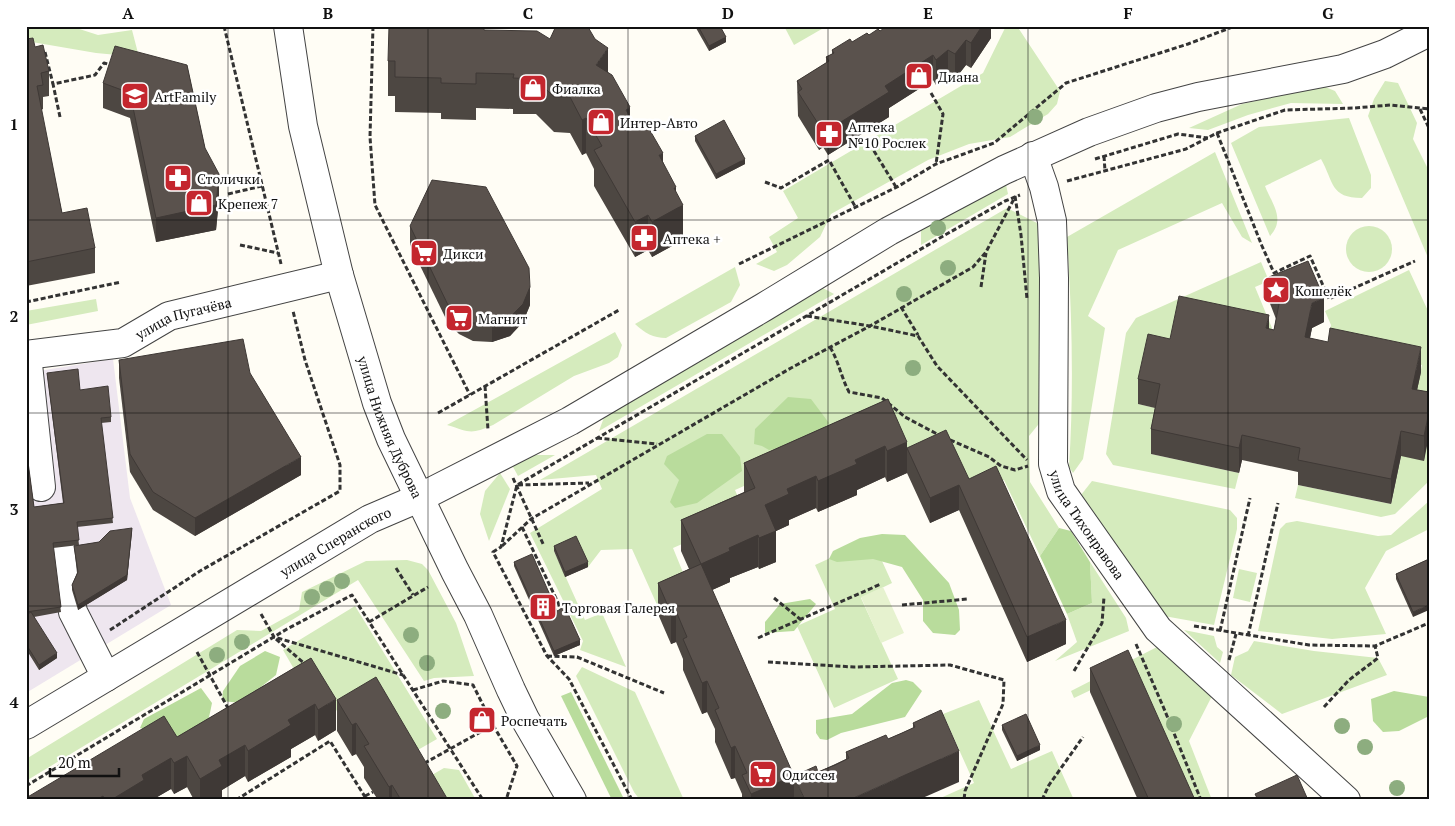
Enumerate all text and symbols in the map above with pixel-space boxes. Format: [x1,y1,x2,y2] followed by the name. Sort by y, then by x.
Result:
[122,2,134,24] text: A
[323,2,333,24] text: B
[523,2,533,24] text: C
[722,2,734,24] text: D
[923,2,933,24] text: E
[1123,2,1133,24] text: F
[1322,2,1334,24] text: G
[904,61,934,91] shop icon: Диана
[938,67,979,86] place label: Диана
[518,73,548,103] shop icon: Фиалка
[552,79,601,98] place label: Фиалка
[120,81,150,111] school or university icon: ArtFamily
[154,87,217,106] place label: ArtFamily
[586,107,616,137] shop icon: Интер-Авто
[9,113,19,135] text: 1
[620,113,698,132] place label: Интер-Авто
[848,117,927,152] place label: Аптека №10 Рослек
[814,119,844,149] pharmacy icon: Аптека №10 Рослек
[163,163,193,193] pharmacy icon: Столички
[197,169,260,188] place label: Столички
[184,188,214,218] shop icon: Крепеж 7
[218,194,278,213] place label: Крепеж 7
[629,223,659,253] pharmacy icon: Аптека +
[663,229,721,248] place label: Аптека +
[409,238,439,268] supermarket icon: Дикси
[443,244,484,263] place label: Дикси
[1261,275,1291,305] place icon: Кошелёк
[1295,281,1352,300] place label: Кошелёк
[131,292,233,344] street label: улица Пугачёва
[444,303,474,333] supermarket icon: Магнит
[9,305,19,327] text: 2
[478,309,527,328] place label: Магнит
[354,353,428,501] street label: улица Нижняя Дуброва
[1046,467,1129,583] street label: улица Тихонравова
[9,498,19,520] text: 3
[275,502,394,581] street label: улица Сперанского
[528,592,558,622] building icon: Торговая Галерея
[562,598,675,617] place label: Торговая Галерея
[9,691,19,713] text: 4
[467,705,497,735] shop icon: Роспечать
[501,711,567,730] place label: Роспечать
[50,746,119,778] scale bar
[58,752,91,772] text: 20 m
[748,759,778,789] supermarket icon: Одиссея
[782,765,835,784] place label: Одиссея

